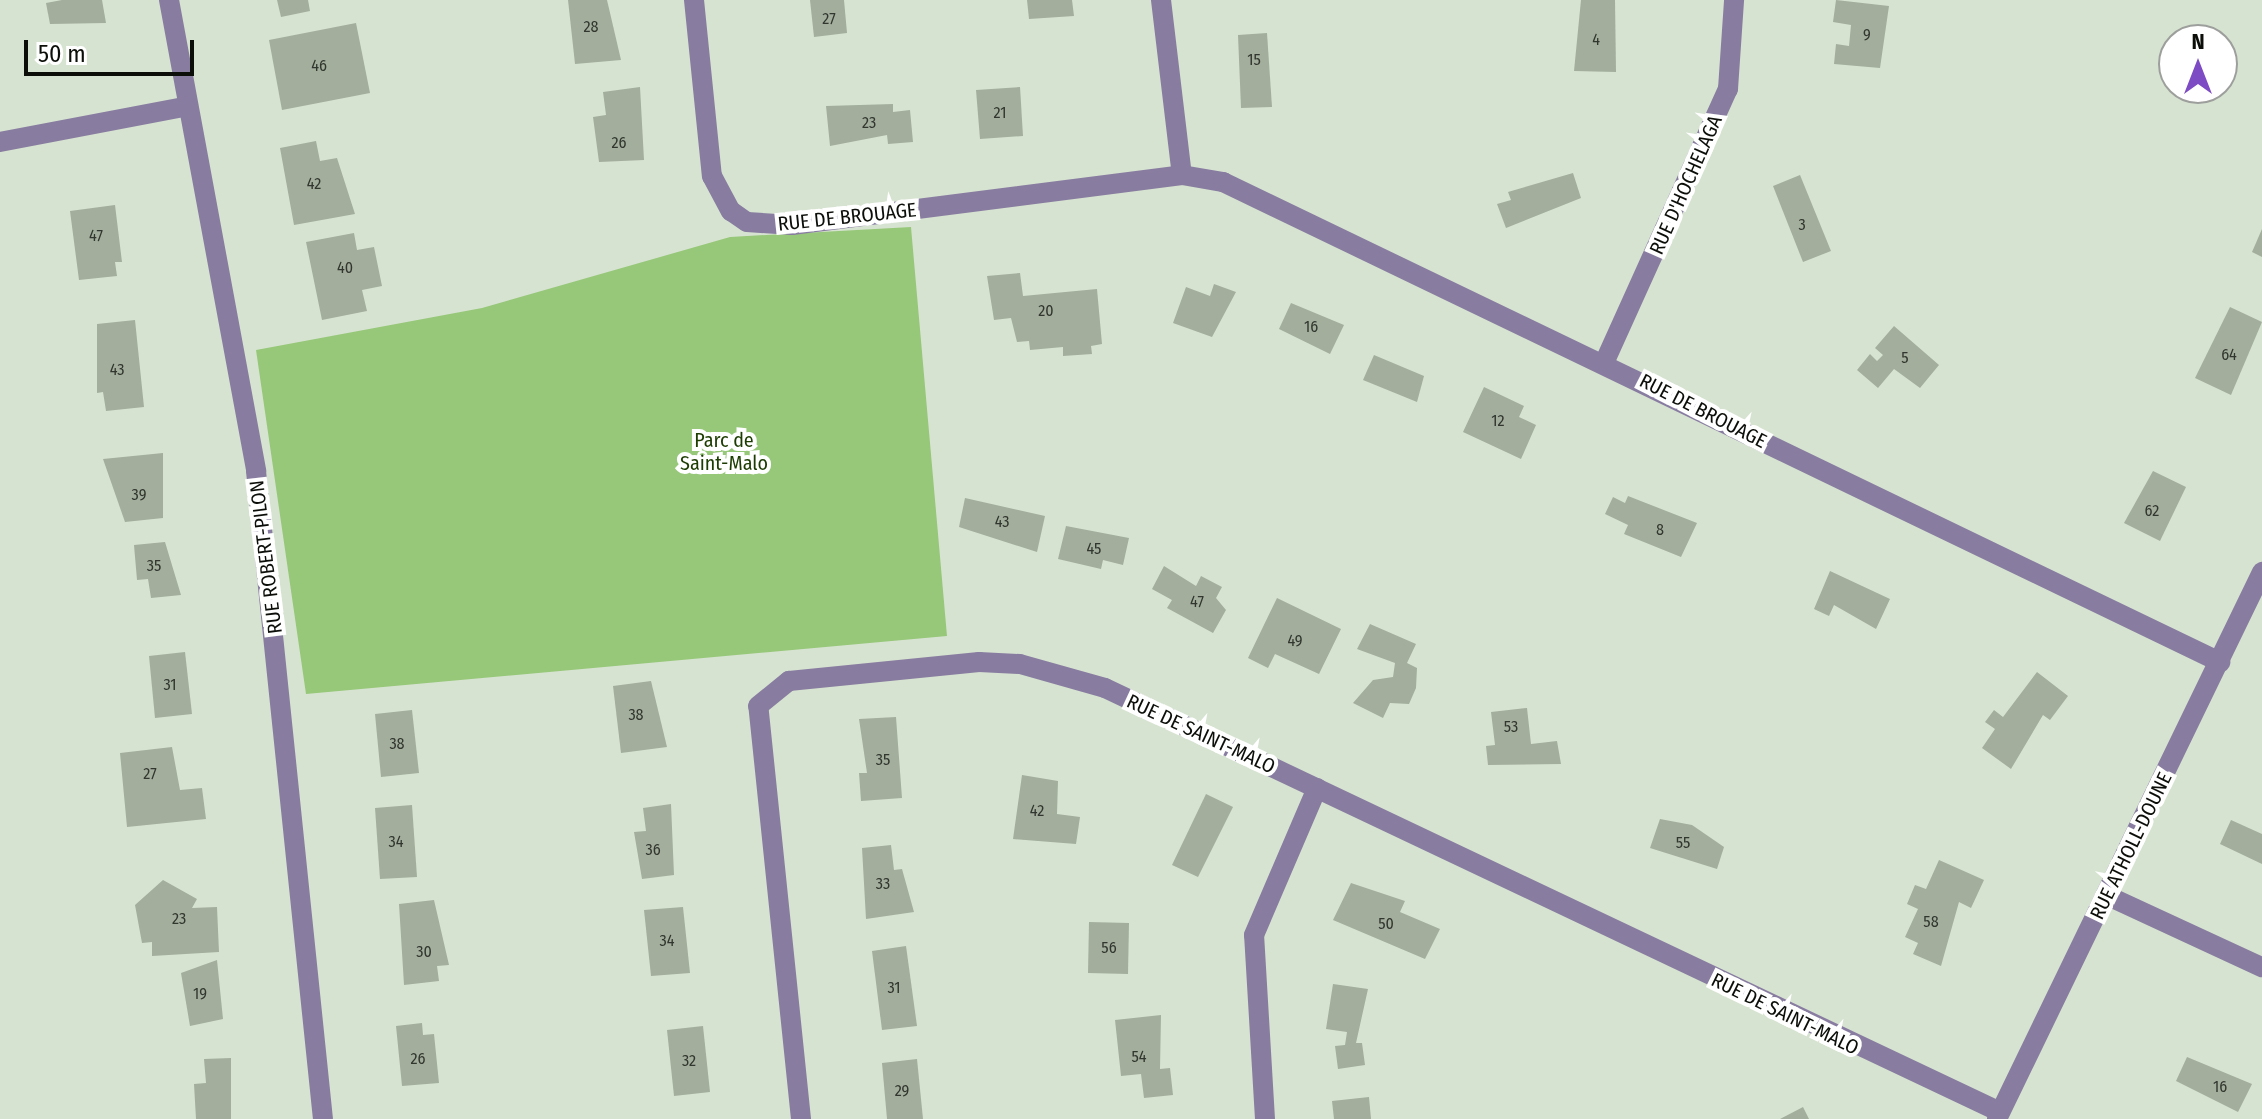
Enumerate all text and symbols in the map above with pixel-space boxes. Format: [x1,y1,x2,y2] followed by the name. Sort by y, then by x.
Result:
[822,9,836,29] house number: 27
[583,17,599,37] house number: 28
[28,24,198,74] scale bar
[2158,24,2238,104] north arrow
[1863,25,1871,45] house number: 9
[2191,28,2205,55] text: N
[1592,30,1600,50] house number: 4
[38,40,86,68] text: 50 m
[1247,50,1261,70] house number: 15
[311,56,327,76] house number: 46
[994,103,1006,123] house number: 21
[1645,112,1727,258] street label: RUE D'HOCHELAGA
[862,113,876,133] house number: 23
[612,133,626,153] house number: 26
[307,174,321,194] house number: 42
[777,198,917,236] street label: RUE DE BROUAGE
[1798,215,1806,235] house number: 3
[89,226,103,246] house number: 47
[337,258,353,278] house number: 40
[1038,301,1054,321] house number: 20
[1304,317,1318,337] house number: 16
[2221,345,2237,365] house number: 64
[1901,348,1909,368] house number: 5
[110,360,124,380] house number: 43
[1636,369,1770,453] street label: RUE DE BROUAGE
[1491,411,1505,431] house number: 12
[680,428,768,475] park label: Parc de Saint-Malo
[245,479,287,635] street label: RUE ROBERT-PILON
[132,485,146,505] house number: 39
[2145,501,2159,521] house number: 62
[995,512,1009,532] house number: 43
[1656,520,1664,540] house number: 8
[1087,539,1101,559] house number: 45
[147,556,161,576] house number: 35
[1190,592,1204,612] house number: 47
[1287,631,1303,651] house number: 49
[163,675,177,695] house number: 31
[1123,689,1279,779] street label: RUE DE SAINT-MALO
[628,705,644,725] house number: 38
[1504,717,1518,737] house number: 53
[389,734,405,754] house number: 38
[876,750,890,770] house number: 35
[143,764,157,784] house number: 27
[2085,769,2177,923] street label: RUE ATHOLL-DOUNE
[1030,801,1044,821] house number: 42
[389,832,403,852] house number: 34
[1676,833,1690,853] house number: 55
[645,840,661,860] house number: 36
[876,874,890,894] house number: 33
[172,909,186,929] house number: 23
[1923,912,1939,932] house number: 58
[1378,914,1394,934] house number: 50
[660,931,674,951] house number: 34
[1101,938,1117,958] house number: 56
[416,942,432,962] house number: 30
[1707,968,1863,1060] street label: RUE DE SAINT-MALO
[887,978,901,998] house number: 31
[193,984,207,1004] house number: 19
[1131,1047,1147,1067] house number: 54
[411,1049,425,1069] house number: 26
[682,1051,696,1071] house number: 32
[2213,1077,2227,1097] house number: 16
[895,1081,909,1101] house number: 29

